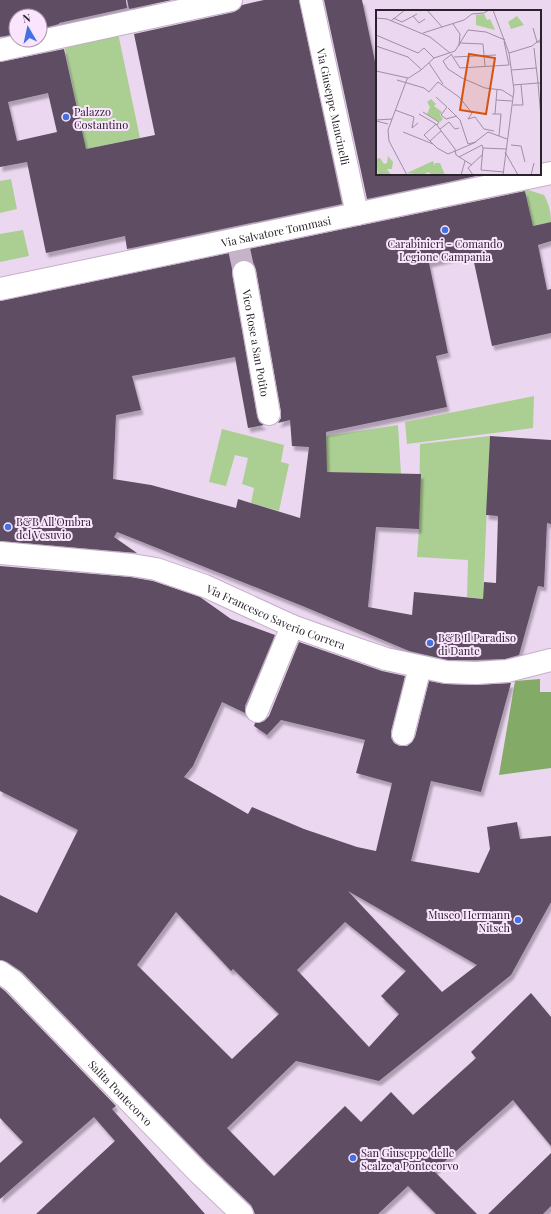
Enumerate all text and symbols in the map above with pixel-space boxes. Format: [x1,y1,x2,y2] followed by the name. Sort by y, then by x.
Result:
[8,8,48,48] north arrow
[21,10,32,26] text: N
[376,10,541,175] inset map
[314,46,354,166] street label: Via Giuseppe Mancinelli
[74,104,128,132] place label: Palazzo Costantino
[61,112,71,122] marker: Palazzo Costantino
[219,212,332,250] street label: Via Salvatore Tommasi
[440,225,450,235] marker: Carabinieri - Comando Legione Campania
[387,236,503,264] place label: Carabinieri - Comando Legione Campania
[239,287,273,398] street label: Vico Rose a San Potito
[16,514,92,542] place label: B&B All'Ombra del Vesuvio
[3,522,13,532] marker: B&B All'Ombra del Vesuvio
[203,580,348,652] street label: Via Francesco Saverio Correra
[438,630,516,658] place label: B&B Il Paradiso di Dante
[425,638,435,648] marker: B&B Il Paradiso di Dante
[428,907,511,935] place label: Museo Hermann Nitsch
[513,915,523,925] marker: Museo Hermann Nitsch
[86,1056,156,1129] street label: Salita Pontecorvo
[361,1145,458,1173] place label: San Giuseppe delle Scalze a Pontecorvo
[348,1153,358,1163] marker: San Giuseppe delle Scalze a Pontecorvo

